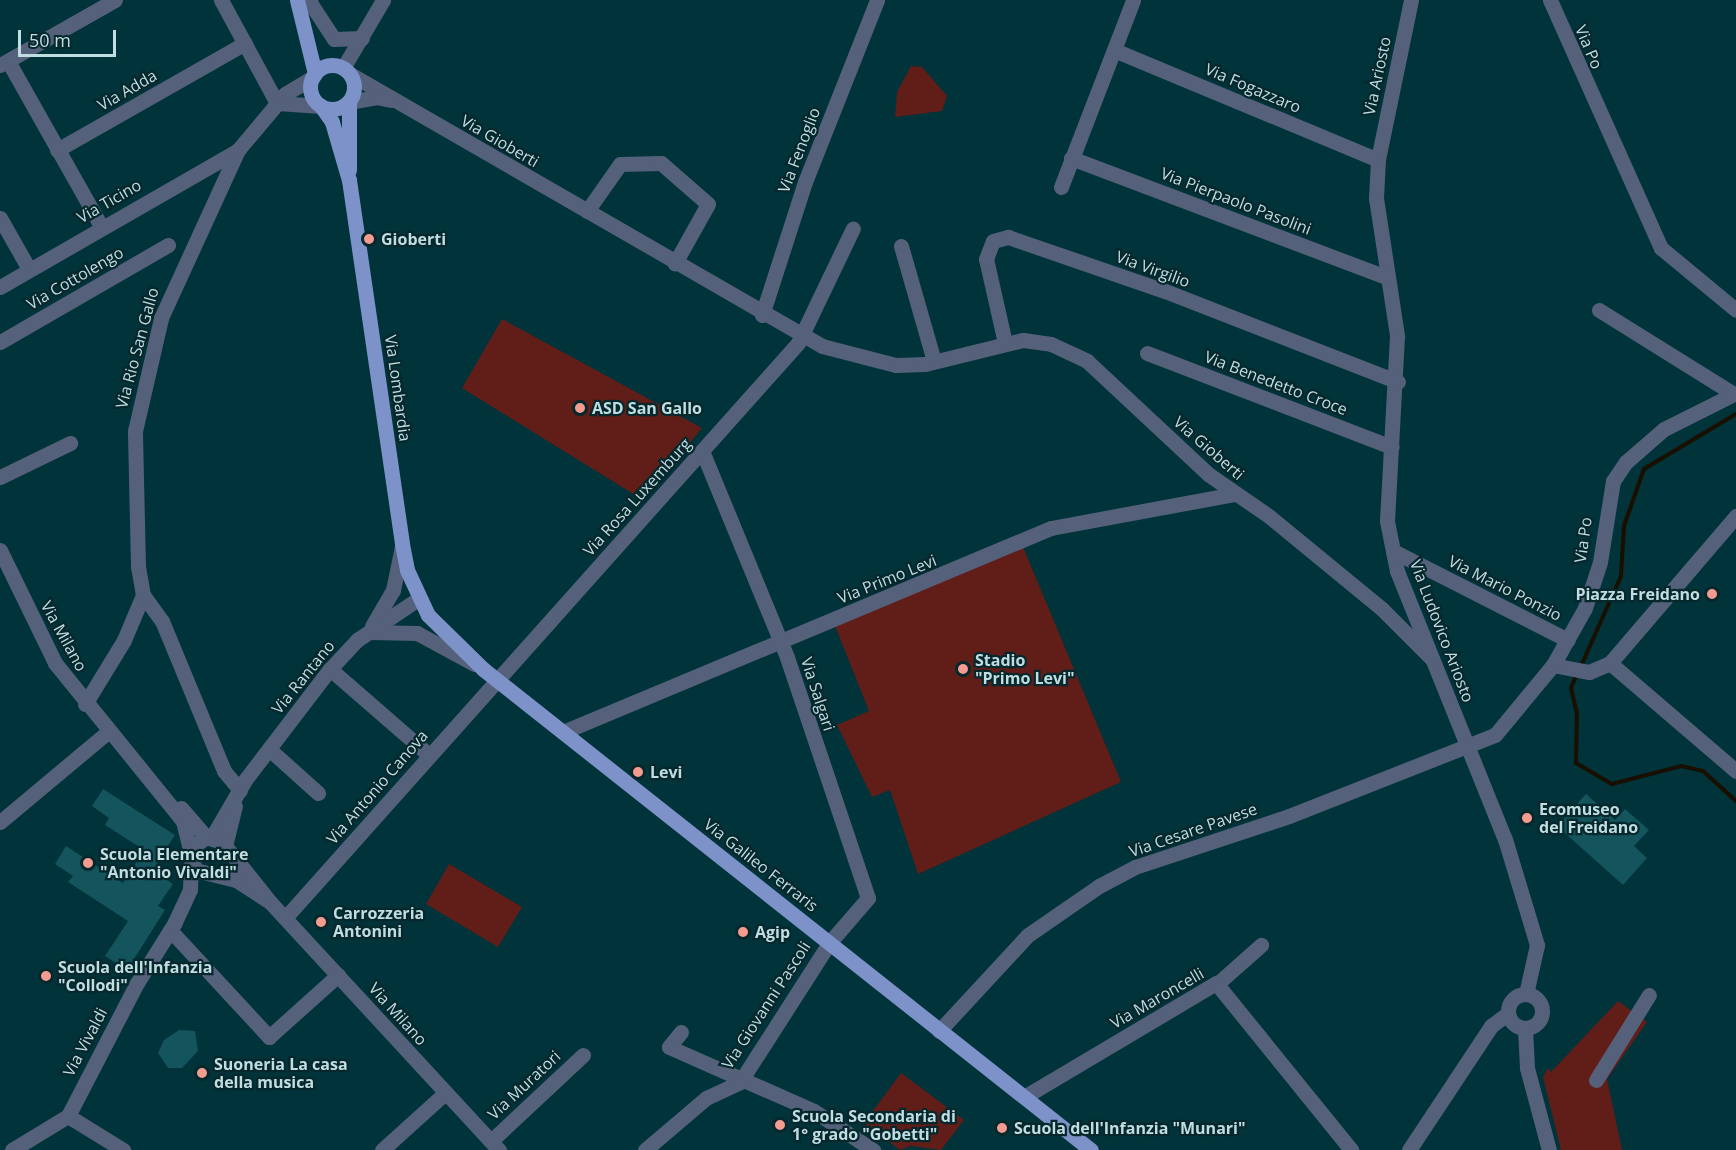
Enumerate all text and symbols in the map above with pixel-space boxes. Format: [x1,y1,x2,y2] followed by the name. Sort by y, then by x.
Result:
[21,18,118,56] scale bar
[1571,22,1607,72] street label: Via Po
[29,28,71,52] text: 50 m
[1359,35,1395,117] street label: Via Ariosto
[1202,59,1304,117] street label: Via Fogazzaro
[94,65,160,115] street label: Via Adda
[774,105,824,195] street label: Via Fenoglio
[458,111,542,171] street label: Via Gioberti
[1158,163,1314,239] street label: Via Pierpaolo Pasolini
[74,175,144,227] street label: Via Ticino
[381,229,446,249] place label: Gioberti
[362,232,376,246] marker: Gioberti
[23,243,127,313] street label: Via Cottolengo
[1113,247,1193,291] street label: Via Virgilio
[112,286,162,410] street label: Via Rio San Gallo
[381,334,415,442] street label: Via Lombardia
[1202,347,1350,419] street label: Via Benedetto Croce
[592,398,702,418] place label: ASD San Gallo
[573,401,587,415] marker: ASD San Gallo
[1170,412,1248,484] street label: Via Gioberti
[579,434,695,560] street label: Via Rosa Luxemburg
[1570,516,1596,564] street label: Via Po
[835,550,939,608] street label: Via Primo Levi
[1445,551,1565,625] street label: Via Mario Ponzio
[1406,557,1478,705] street label: Via Ludovico Ariosto
[1575,584,1700,604] place label: Piazza Freidano
[1705,587,1719,601] marker: Piazza Freidano
[37,597,91,675] street label: Via Milano
[267,636,339,718] street label: Via Rantano
[975,650,1075,688] place label: Stadio "Primo Levi"
[797,655,839,733] street label: Via Salgari
[956,662,970,676] marker: Stadio "Primo Levi"
[322,726,432,848] street label: Via Antonio Canova
[650,762,682,782] place label: Levi
[631,765,645,779] marker: Levi
[1127,799,1259,861] street label: Via Cesare Pavese
[1539,799,1638,837] place label: Ecomuseo del Freidano
[1520,811,1534,825] marker: Ecomuseo del Freidano
[700,815,822,915] street label: Via Galileo Ferraris
[100,844,248,882] place label: Scuola Elementare "Antonio Vivaldi"
[81,856,95,870] marker: Scuola Elementare "Antonio Vivaldi"
[333,903,424,941] place label: Carrozzeria Antonini
[314,915,328,929] marker: Carrozzeria Antonini
[755,922,790,942] place label: Agip
[736,925,750,939] marker: Agip
[718,938,814,1072] street label: Via Giovanni Pascoli
[58,957,212,995] place label: Scuola dell'Infanzia "Collodi"
[1107,964,1207,1032] street label: Via Maroncelli
[39,969,53,983] marker: Scuola dell'Infanzia "Collodi"
[365,979,431,1049] street label: Via Milano
[59,1004,111,1080] street label: Via Vivaldi
[484,1047,564,1123] street label: Via Muratori
[214,1054,348,1092] place label: Suoneria La casa della musica
[195,1066,209,1080] marker: Suoneria La casa della musica
[792,1106,956,1144] place label: Scuola Secondaria di 1° grado "Gobetti"
[773,1118,787,1132] marker: Scuola Secondaria di 1° grado "Gobetti"
[1014,1118,1246,1138] place label: Scuola dell'Infanzia "Munari"
[995,1121,1009,1135] marker: Scuola dell'Infanzia "Munari"

